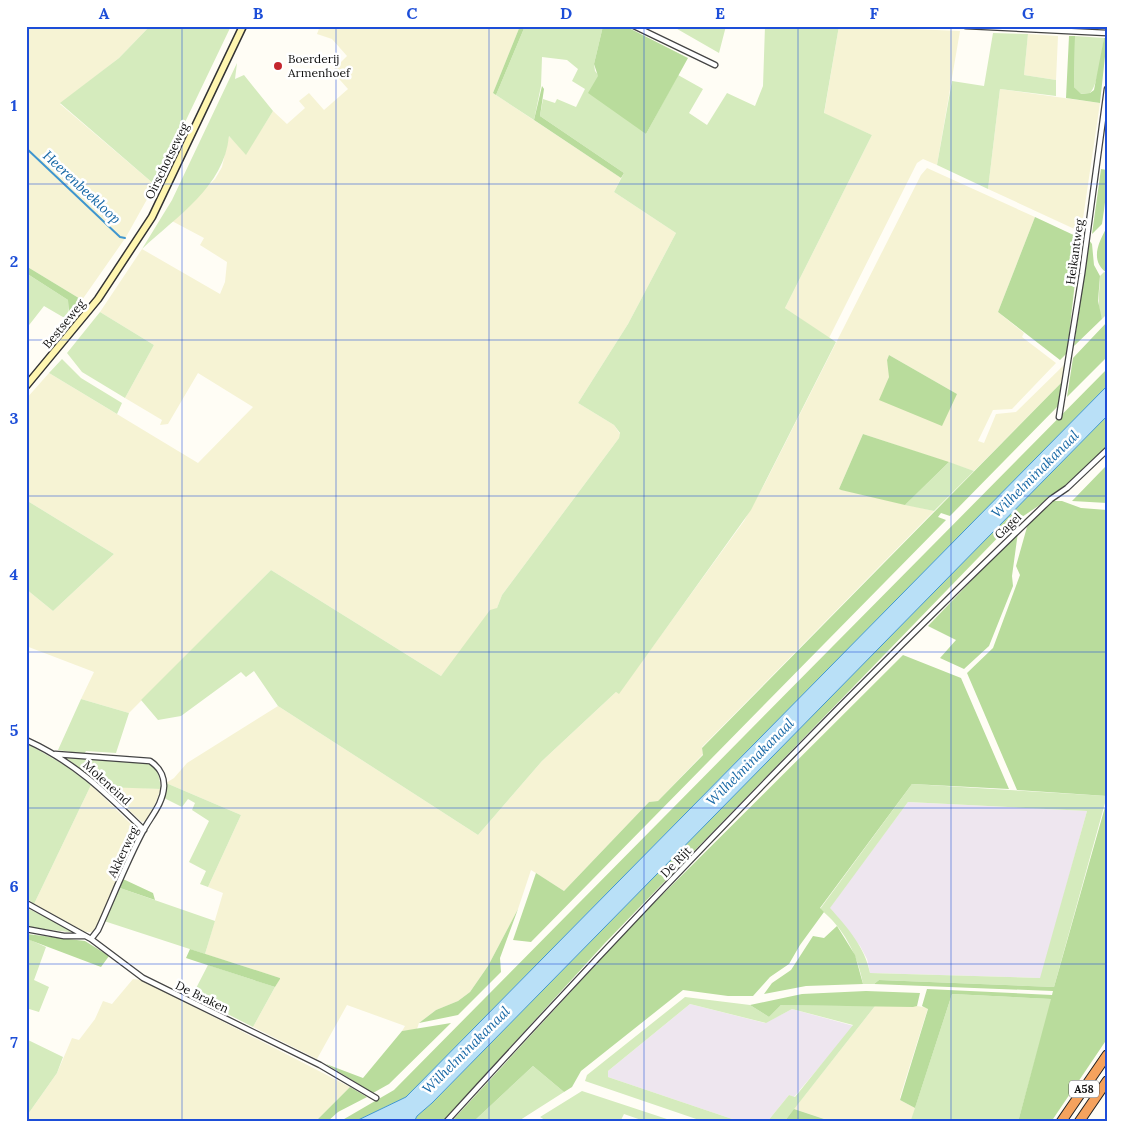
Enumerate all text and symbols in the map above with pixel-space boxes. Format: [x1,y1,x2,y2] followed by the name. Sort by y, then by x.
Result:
[99,3,110,23] text: A
[253,3,264,23] text: B
[406,3,418,23] text: C
[560,3,572,23] text: D
[715,3,725,23] text: E
[869,3,879,23] text: F
[1022,3,1034,23] text: G
[287,51,351,80] place label: Boerderij Armenhoef
[272,60,284,72] marker: Boerderij Armenhoef
[11,95,17,115] text: 1
[142,120,192,202] street label: Oirschotseweg
[39,146,125,228] water label: Heerenbeekloop
[1062,218,1087,286] street label: Heikantweg
[10,251,18,271] text: 2
[39,296,88,351] street label: Bestseweg
[10,408,19,428] text: 3
[987,426,1083,522] water label: Wilhelminakanaal
[991,509,1024,542] street label: Gagel
[10,564,19,584] text: 4
[702,714,798,810] water label: Wilhelminakanaal
[10,720,19,740] text: 5
[80,757,134,808] street label: Moleneind
[104,824,141,881] street label: Akkerweg
[657,843,694,880] street label: De Rijt
[9,876,19,896] text: 6
[173,977,231,1016] street label: De Braken
[418,1002,514,1098] water label: Wilhelminakanaal
[10,1032,18,1052] text: 7
[1069,1080,1099,1098] road number: A58

